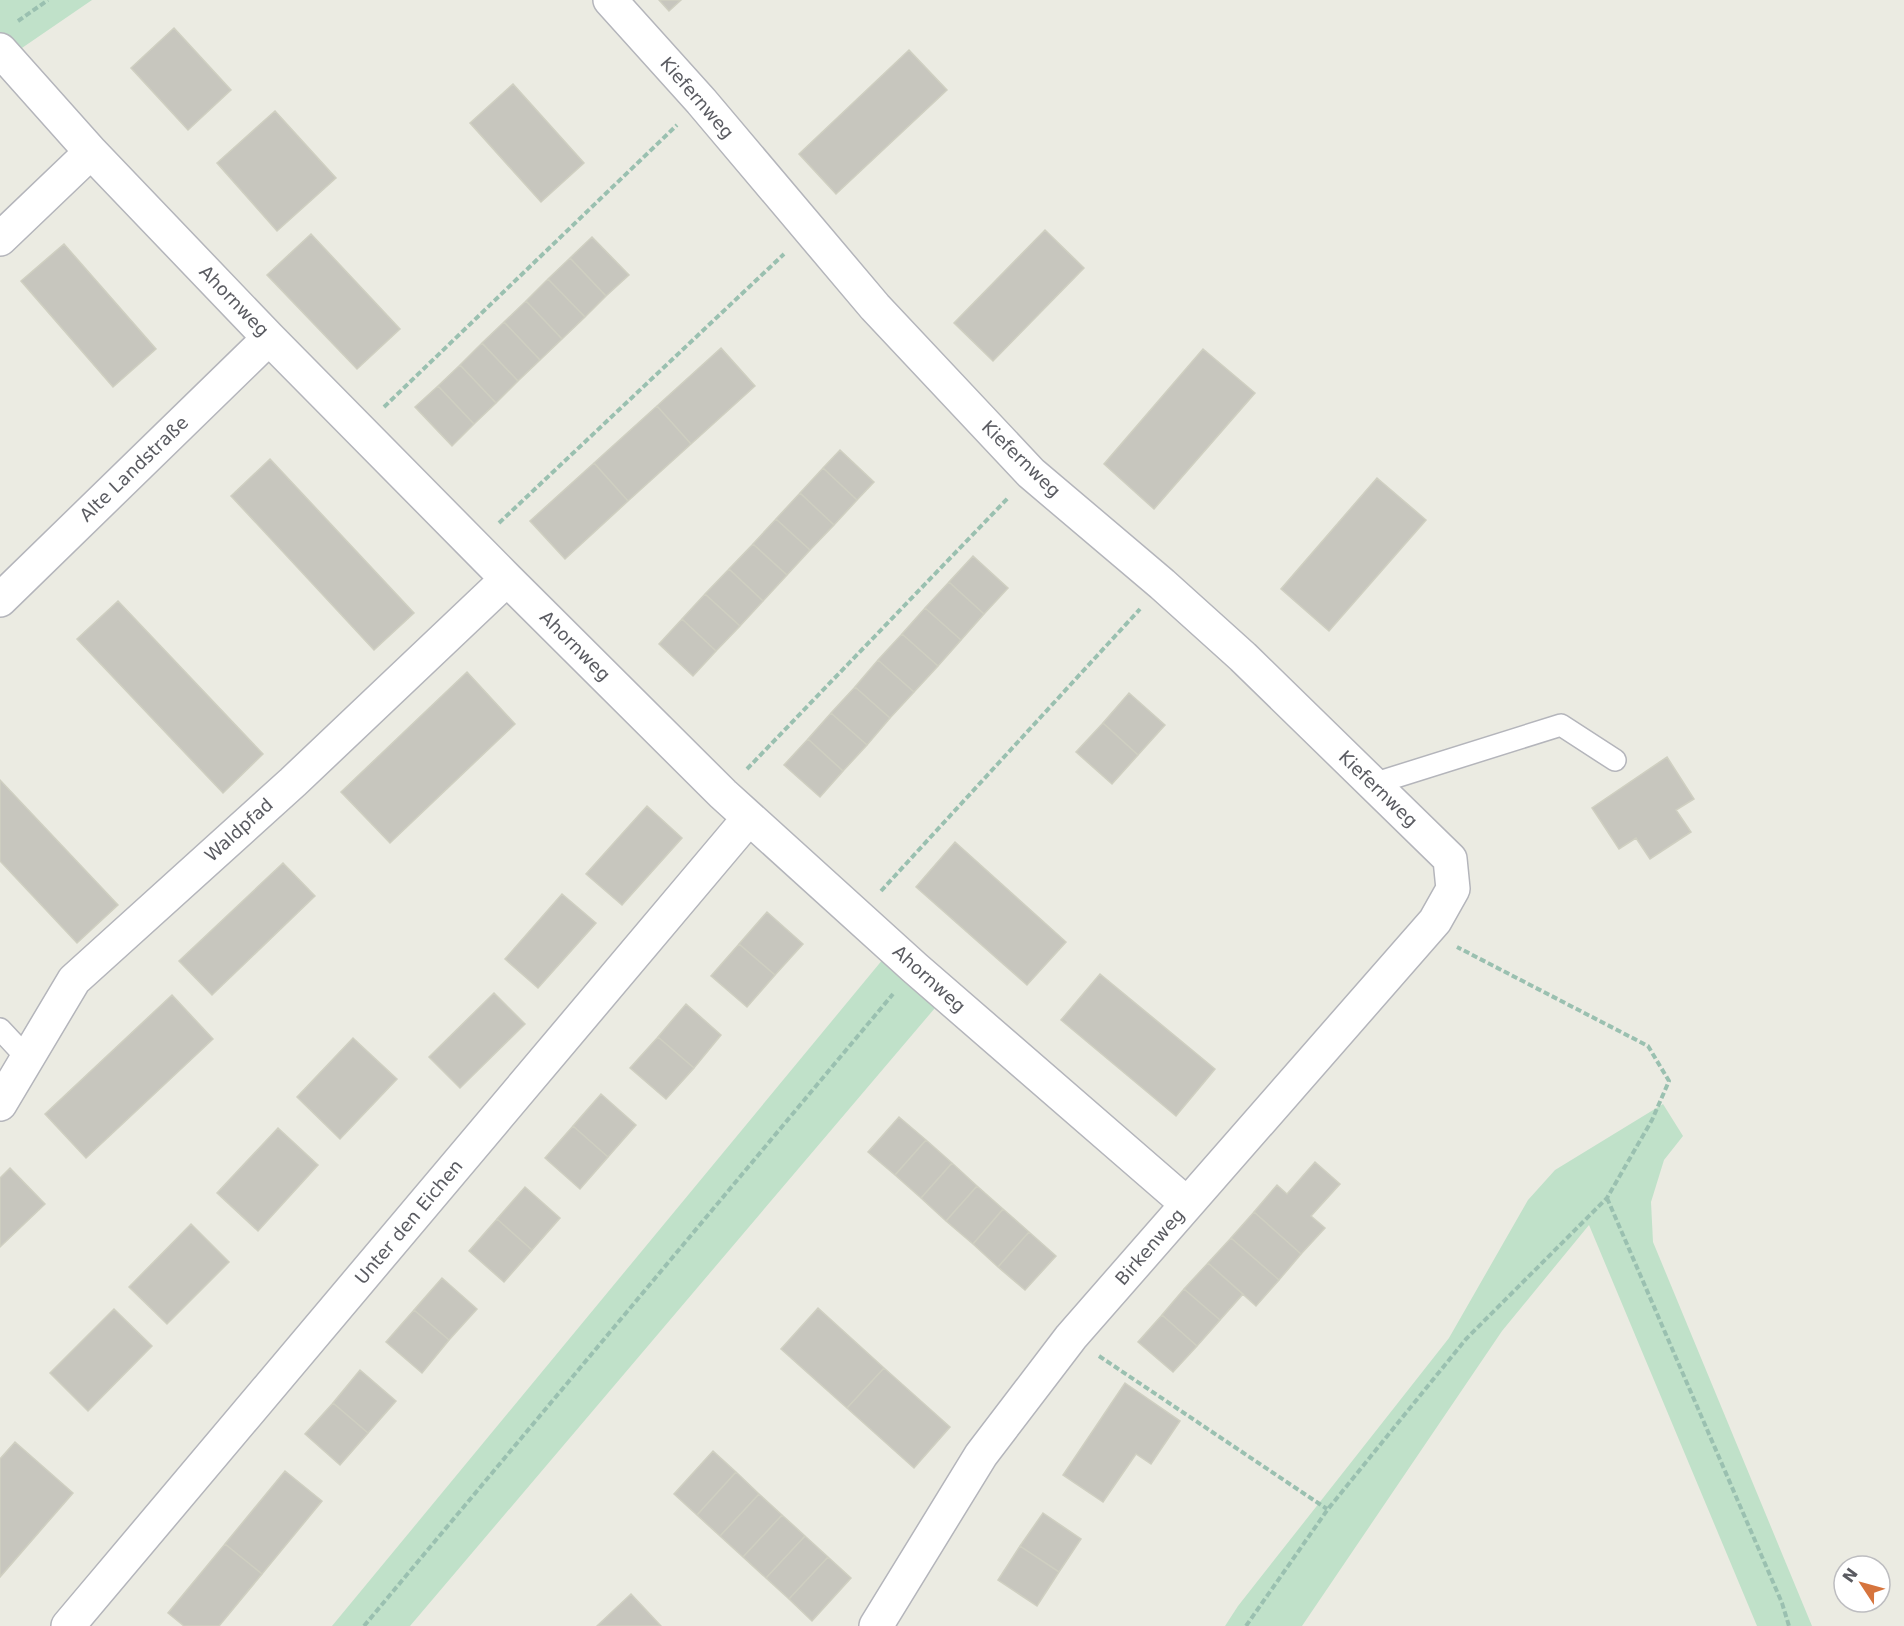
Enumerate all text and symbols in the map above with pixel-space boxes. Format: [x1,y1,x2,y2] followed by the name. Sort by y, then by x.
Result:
[656,53,738,143] street label: Kiefernweg
[195,261,273,340] street label: Ahornweg
[75,412,192,526] street label: Alte Landstraße
[978,416,1065,501] street label: Kiefernweg
[536,606,615,685] street label: Ahornweg
[1335,746,1422,831] street label: Kiefernweg
[200,794,277,866] street label: Waldpfad
[889,941,970,1017] street label: Ahornweg
[351,1155,467,1288] street label: Unter den Eichen
[1111,1204,1188,1289] street label: Birkenweg
[1832,1554,1892,1614] north arrow
[1839,1564,1862,1586] text: N

